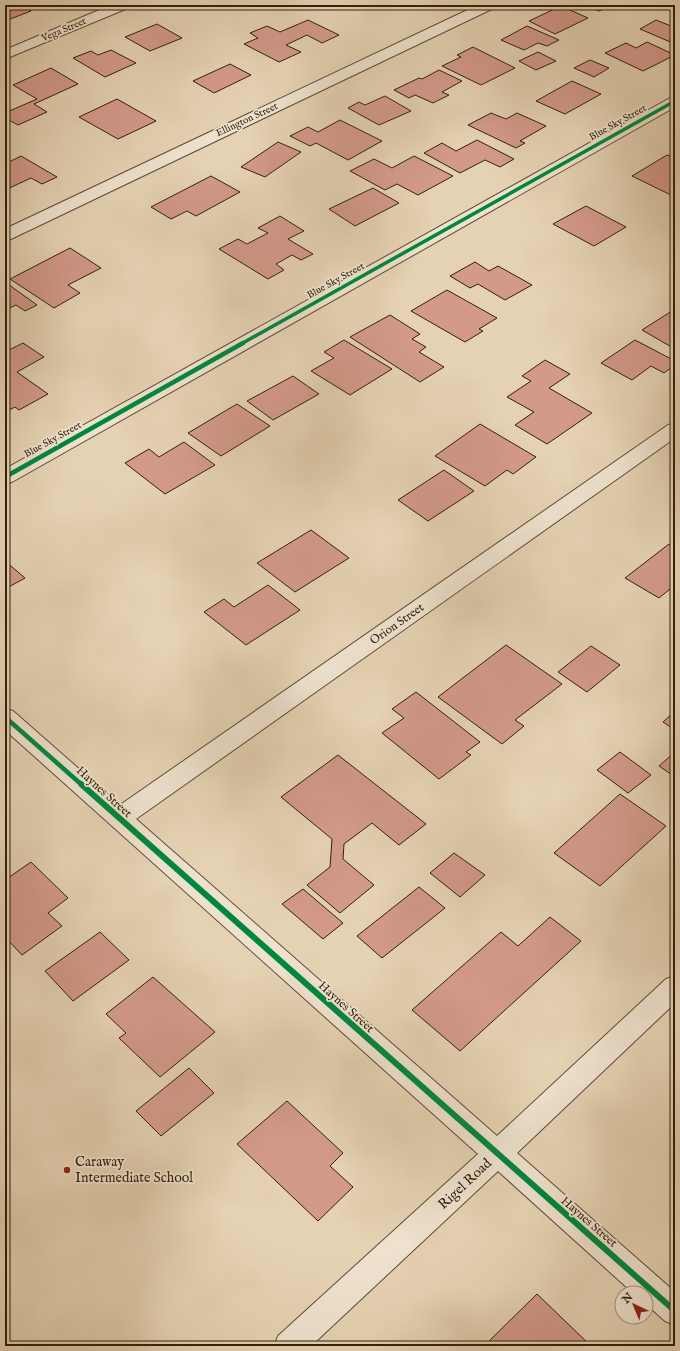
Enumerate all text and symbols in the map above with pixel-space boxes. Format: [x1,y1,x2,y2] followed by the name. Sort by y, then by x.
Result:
[39,15,89,46] street label: Vega Street
[214,100,281,140] street label: Ellington Street
[587,102,649,144] street label: Blue Sky Street
[305,260,367,302] street label: Blue Sky Street
[22,419,84,461] street label: Blue Sky Street
[367,600,427,648] street label: Orion Street
[73,763,135,821] street label: Haynes Street
[315,978,377,1036] street label: Haynes Street
[75,1153,193,1187] place label: Caraway Intermediate School
[434,1154,496,1213] street label: Rigel Road
[62,1165,72,1175] marker: Caraway Intermediate School
[558,1193,620,1251] street label: Haynes Street
[614,1285,654,1325] north arrow
[619,1290,636,1308] text: N

